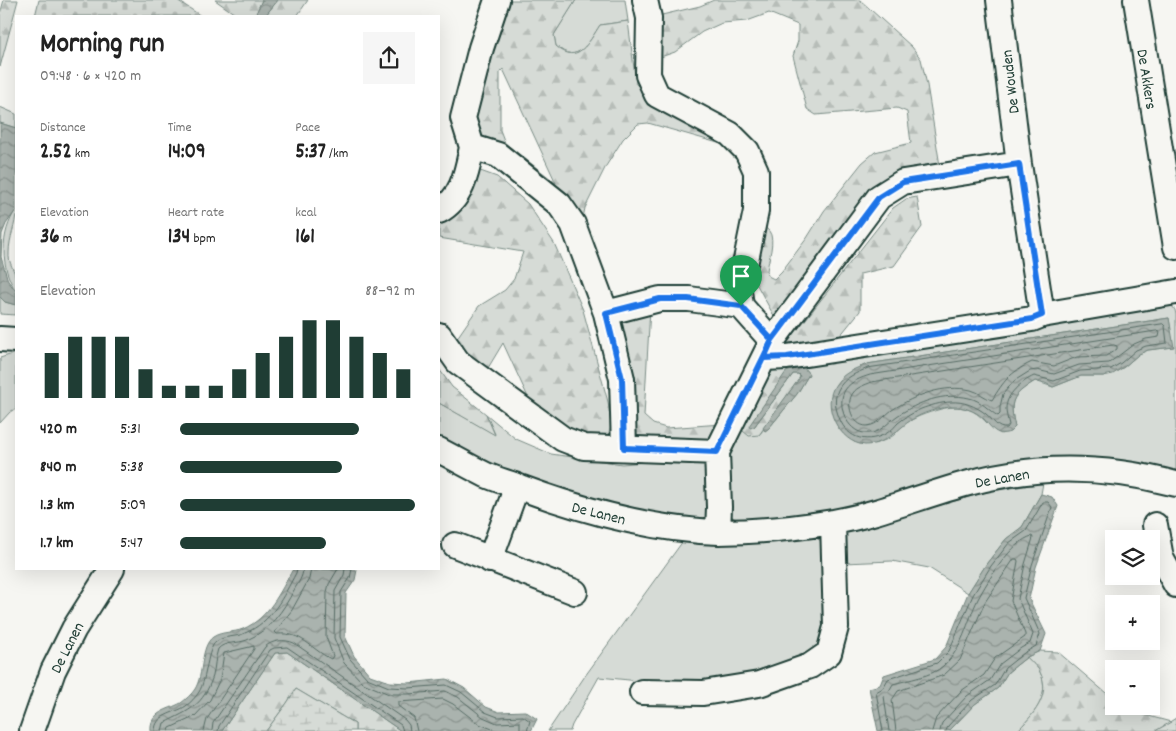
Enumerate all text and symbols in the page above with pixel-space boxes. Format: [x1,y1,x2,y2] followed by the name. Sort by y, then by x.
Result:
[40,26,164,66] text: Morning run
[363,32,415,84] button: share
[996,48,1027,115] street label: De Wouden
[1129,48,1162,111] street label: De Akkers
[40,65,141,88] text: 09:48 · 6 × 420 m
[40,118,86,138] text: Distance
[168,118,192,138] text: Time
[295,118,320,138] text: Pace
[40,138,72,168] text: 2.52
[168,138,206,168] text: 14:09
[295,138,326,168] text: 5:37
[72,144,90,164] text: km
[326,144,348,164] text: /km
[40,203,89,223] text: Elevation
[168,203,224,223] text: Heart rate
[295,203,317,223] text: kcal
[40,223,60,253] text: 36
[168,223,190,253] text: 134
[295,223,315,253] text: 161
[60,229,72,249] text: m
[190,229,216,249] text: bpm
[720,255,762,306] pin
[727,262,755,290] icon: arrive
[40,280,96,303] text: Elevation
[365,280,415,303] text: 88–92 m
[40,418,77,441] text: 420 m
[120,418,141,441] text: 5:31
[40,456,76,479] text: 840 m
[120,456,144,479] text: 5:38
[973,463,1031,496] street label: De Lanen
[40,494,74,517] text: 1.3 km
[120,494,146,517] text: 5:09
[569,497,628,532] street label: De Lanen
[1105,530,1160,715] map controls
[1105,530,1160,585] button: layers
[40,532,74,555] text: 1.7 km
[120,532,143,555] text: 5:47
[1105,595,1160,650] button: +
[46,618,91,678] street label: De Lanen
[1105,660,1160,715] button: −

